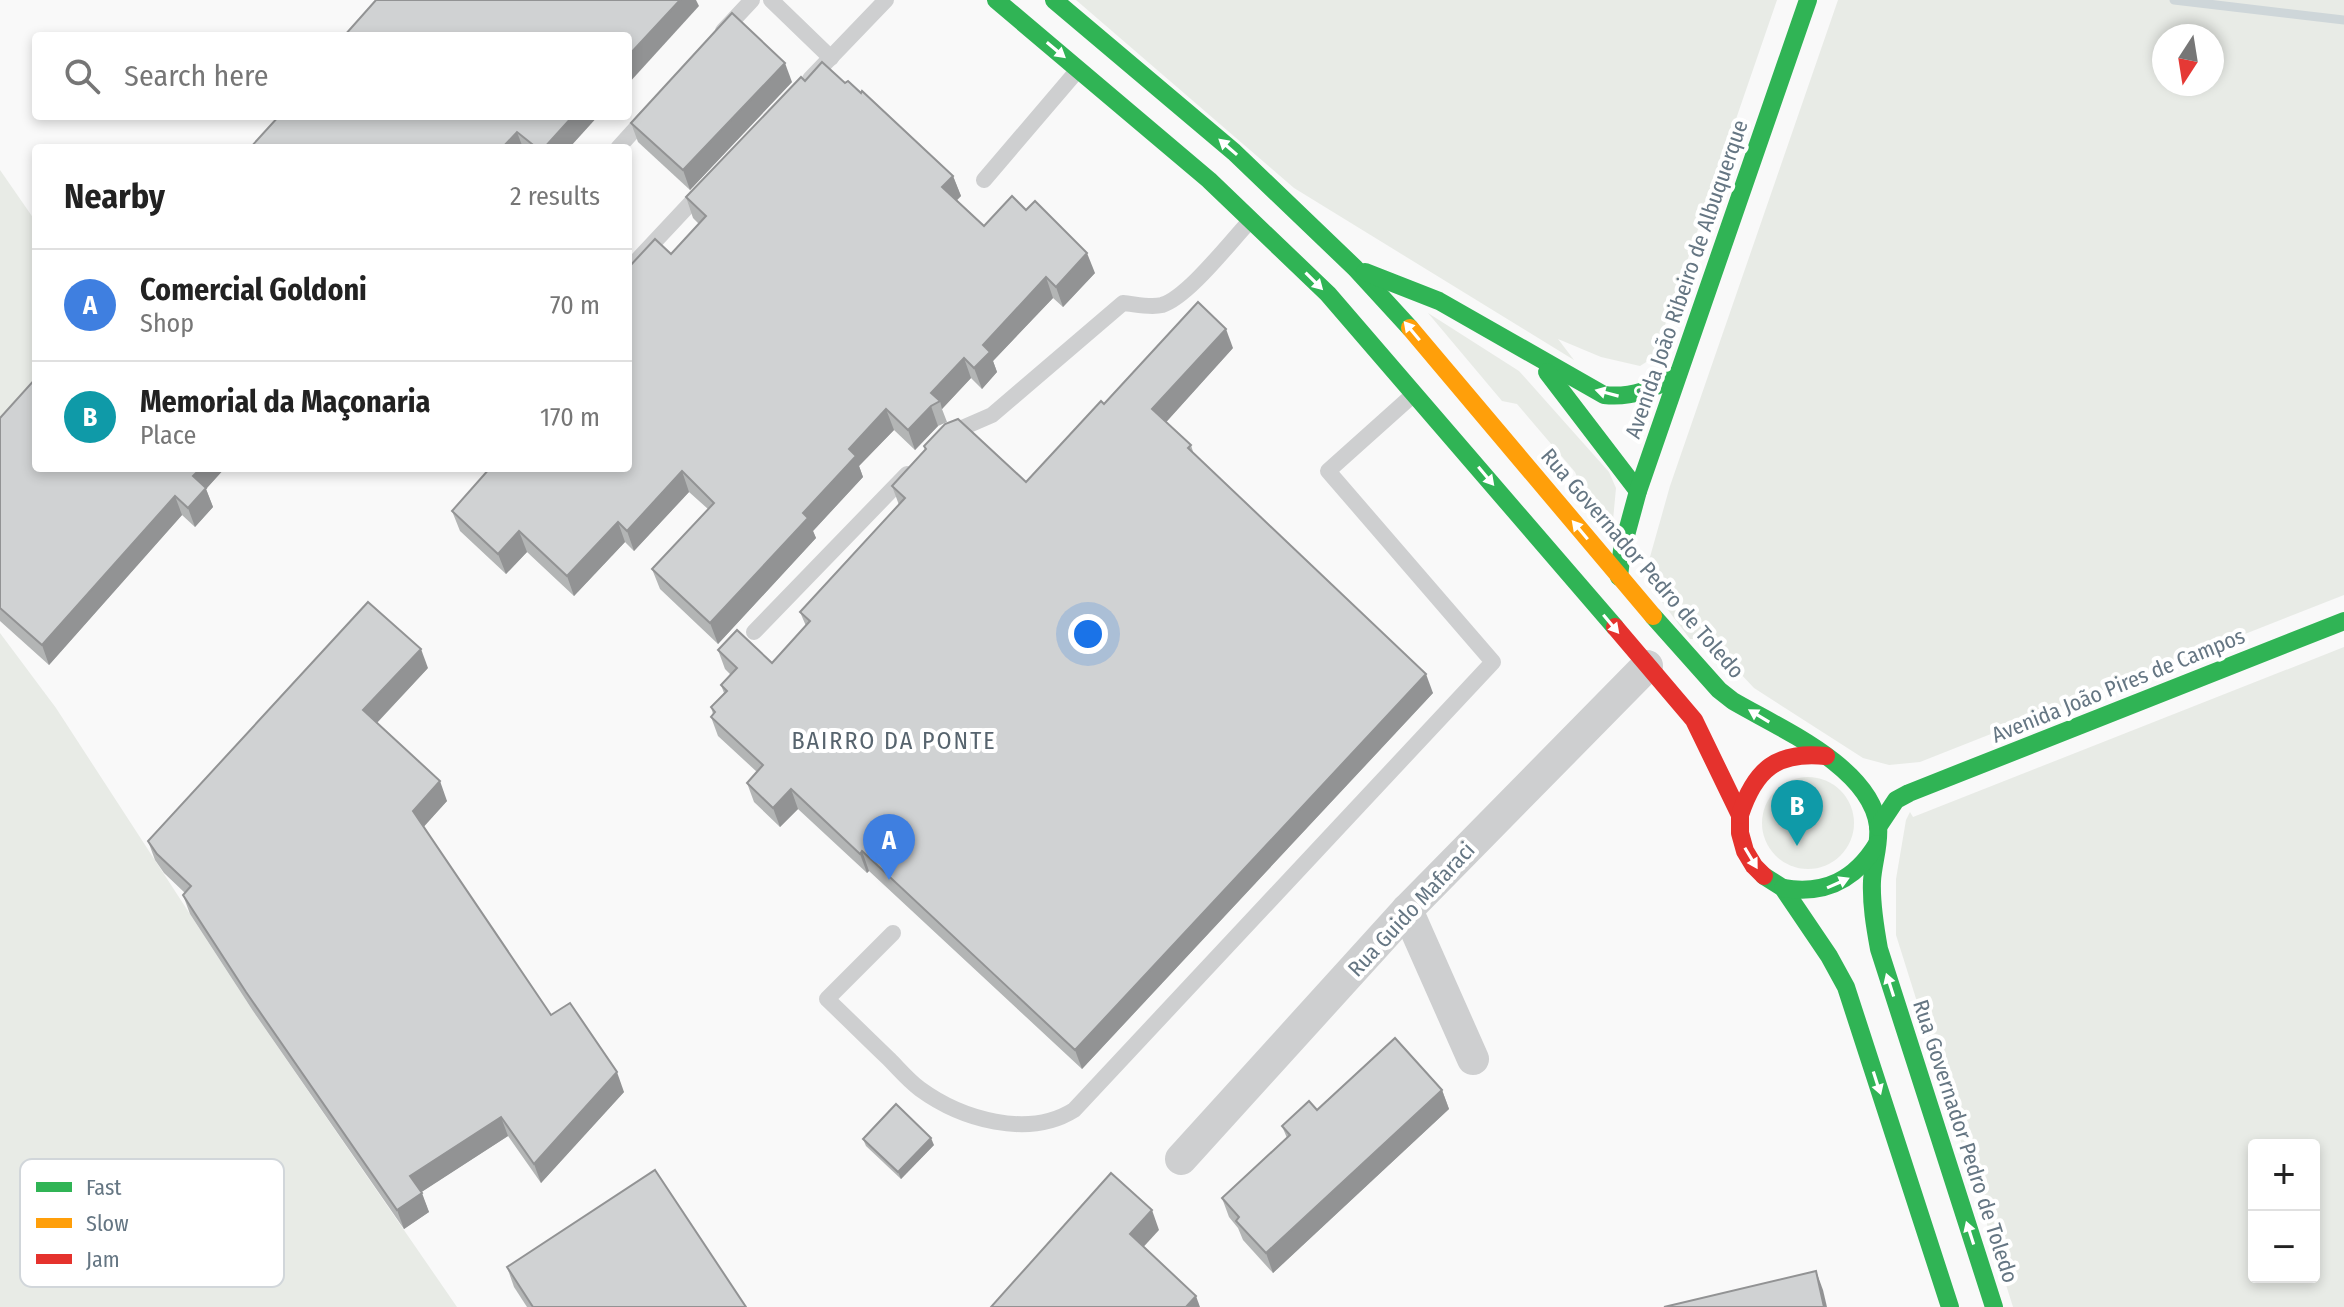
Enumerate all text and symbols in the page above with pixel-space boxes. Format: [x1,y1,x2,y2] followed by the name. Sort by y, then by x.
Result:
[2152,24,2224,96] north arrow
[32,32,632,120] search box
[1046,41,1066,58] one-way arrow
[60,54,104,98] icon: search
[124,58,269,94] text: Search here
[1619,116,1754,442] street label: Avenida João Ribeiro de Albuquerque
[1219,139,1239,156] one-way arrow
[64,176,165,217] text: Nearby
[510,181,600,212] text: 2 results
[1304,271,1323,289] one-way arrow
[140,272,367,308] text: Comercial Goldoni
[83,290,97,321] text: A
[550,290,600,321] text: 70 m
[140,308,194,339] text: Shop
[1404,321,1421,341] one-way arrow
[140,384,430,420] text: Memorial da Maçonaria
[1594,386,1619,399] one-way arrow
[83,402,97,433] text: B
[540,402,600,433] text: 170 m
[140,420,196,451] text: Place
[1535,443,1750,684] street label: Rua Governador Pedro de Toledo
[1477,466,1494,486] one-way arrow
[1572,520,1589,540] one-way arrow
[1602,613,1619,633] one-way arrow
[1068,614,1108,654] your location
[1988,622,2249,749] street label: Avenida João Pires de Campos
[1748,710,1770,724] one-way arrow
[791,727,997,755] district label: BAIRRO DA PONTE
[1771,780,1823,846] pin: B
[863,814,915,880] pin: A
[1342,837,1481,982] street label: Rua Guido Mafaraci
[1743,846,1758,869] one-way arrow
[1827,877,1850,890] one-way arrow
[1884,973,1896,997] one-way arrow
[1907,996,2024,1286] street label: Rua Governador Pedro de Toledo
[1871,1071,1883,1095] one-way arrow
[2248,1139,2320,1283] map controls
[2248,1139,2320,1211] button: +
[20,1159,284,1287] legend
[86,1174,122,1201] text: Fast
[86,1210,129,1237] text: Slow
[2248,1211,2320,1283] button: −
[1964,1220,1976,1244] one-way arrow
[86,1246,120,1273] text: Jam

